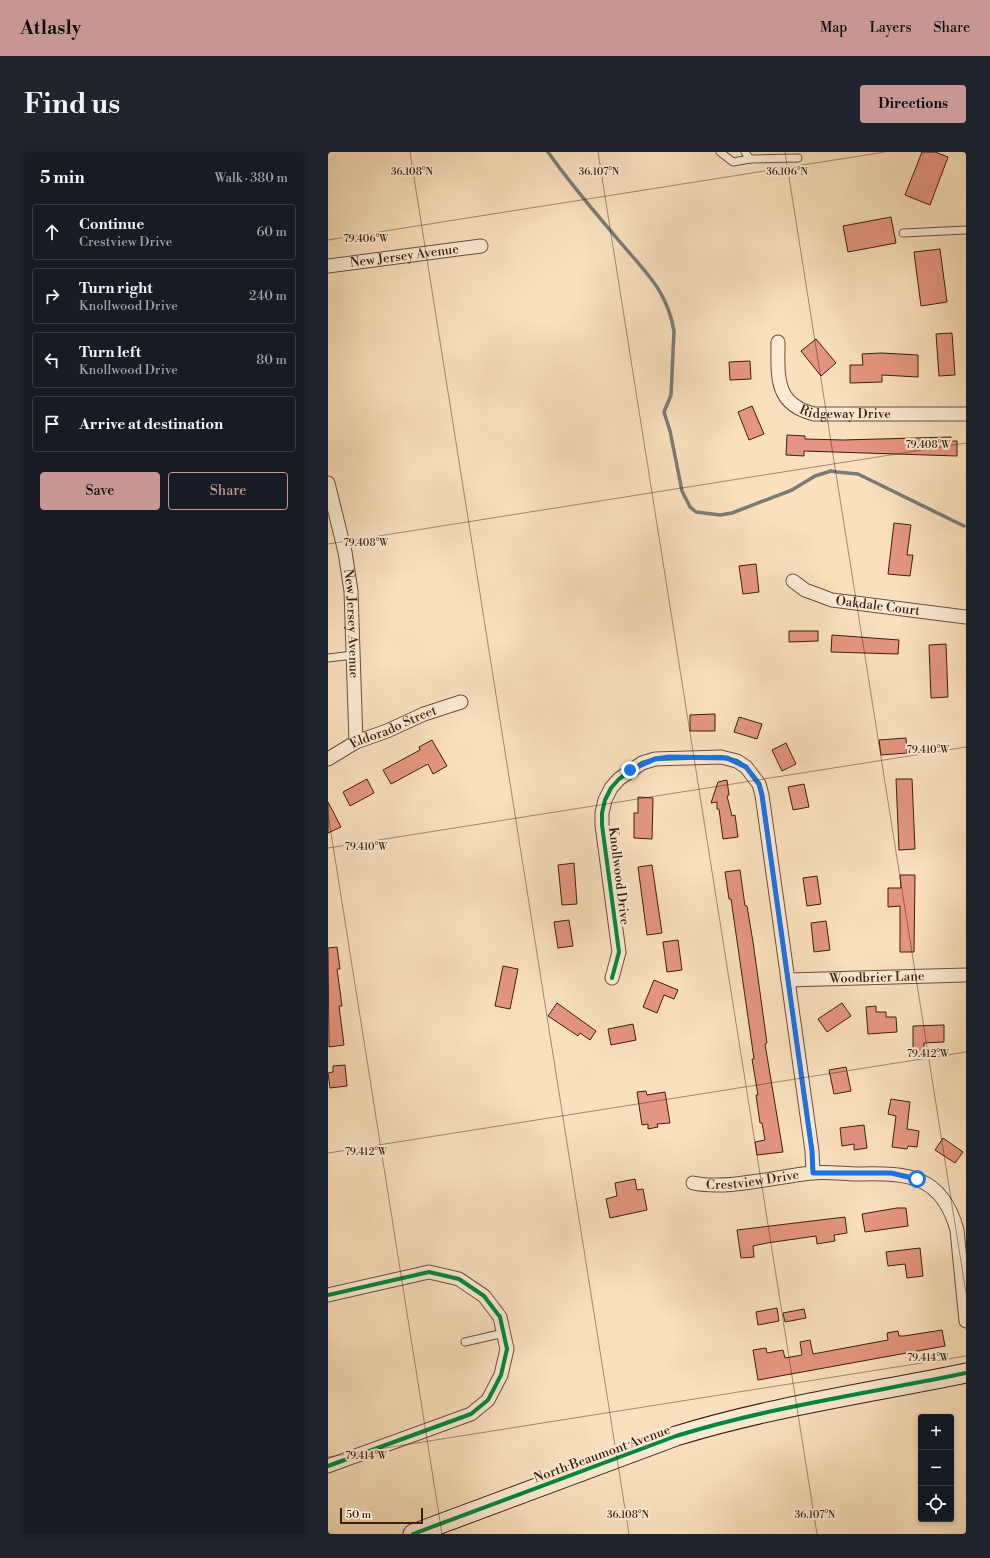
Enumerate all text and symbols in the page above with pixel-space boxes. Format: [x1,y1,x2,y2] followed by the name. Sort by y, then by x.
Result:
[20,16,81,40] text: Atlasly
[820,19,847,37] text: Map
[869,19,912,37] text: Layers
[934,19,970,37] text: Share
[860,85,966,123] button: Directions
[24,87,120,122] text: Find us
[391,166,433,178] text: 36.108°N
[579,166,620,178] text: 36.107°N
[766,166,808,178] text: 36.106°N
[40,167,85,189] text: 5 min
[214,170,288,186] text: Walk · 380 m
[79,215,144,234] text: Continue
[41,221,63,243] icon: ahead
[256,224,287,240] text: 60 m
[344,233,389,245] text: 79.406°W
[79,234,172,250] text: Crestview Drive
[349,241,460,271] street label: New Jersey Avenue
[79,279,153,298] text: Turn right
[41,285,63,307] icon: right
[249,288,287,304] text: 240 m
[79,298,178,314] text: Knollwood Drive
[79,343,141,362] text: Turn left
[41,349,63,371] icon: left
[256,352,287,368] text: 80 m
[79,362,178,378] text: Knollwood Drive
[797,402,891,422] street label: Ridgeway Drive
[41,413,63,435] icon: arrive
[79,415,223,434] text: Arrive at destination
[906,439,951,451] text: 79.408°W
[40,472,160,510] button: Save
[168,472,288,510] button: Share
[344,537,389,549] text: 79.408°W
[340,568,362,679] street label: New Jersey Avenue
[835,593,921,619] street label: Oakdale Court
[347,702,439,752] street label: Eldorado Street
[907,744,950,756] text: 79.410°W
[621,761,639,779] route end
[605,826,633,926] street label: Knollwood Drive
[345,841,388,853] text: 79.410°W
[828,968,925,987] street label: Woodbrier Lane
[907,1048,950,1060] text: 79.412°W
[345,1146,388,1158] text: 79.412°W
[706,1167,801,1193] street label: Crestview Drive
[908,1170,926,1188] route start
[907,1352,950,1364] text: 79.414°W
[918,1414,954,1522] map controls
[918,1414,954,1450] button: +
[531,1422,673,1486] street label: North Beaumont Avenue
[345,1450,388,1462] text: 79.414°W
[918,1450,954,1486] button: −
[918,1486,954,1522] button: locate
[340,1506,423,1525] scale bar
[346,1508,371,1522] text: 50 m
[607,1509,649,1521] text: 36.108°N
[795,1509,836,1521] text: 36.107°N

